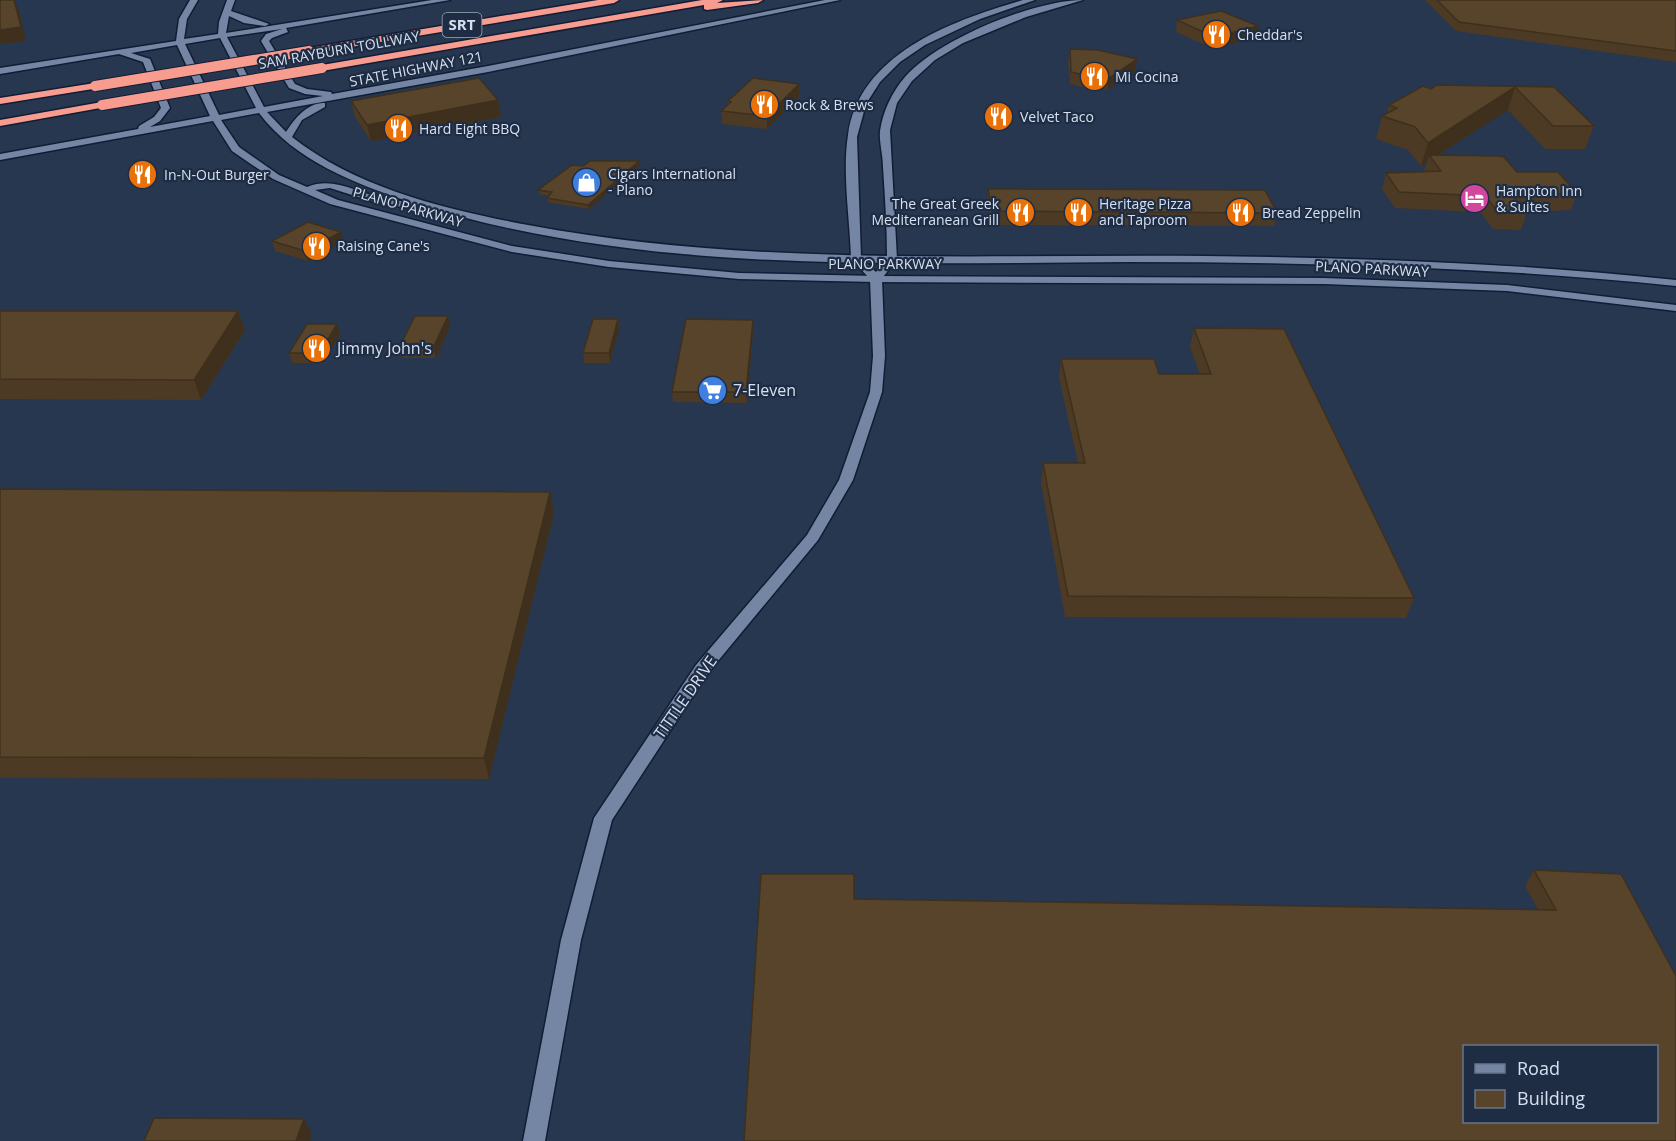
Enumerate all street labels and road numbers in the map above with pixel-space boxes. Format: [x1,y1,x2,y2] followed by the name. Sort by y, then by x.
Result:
[442,13,482,37] road number: SRT
[257,26,421,73] street label: SAM RAYBURN TOLLWAY
[348,46,484,91] street label: STATE HIGHWAY 121
[351,182,466,231] street label: PLANO PARKWAY
[828,254,942,273] street label: PLANO PARKWAY
[1315,256,1429,281] street label: PLANO PARKWAY
[648,651,722,743] street label: TITTLE DRIVE

